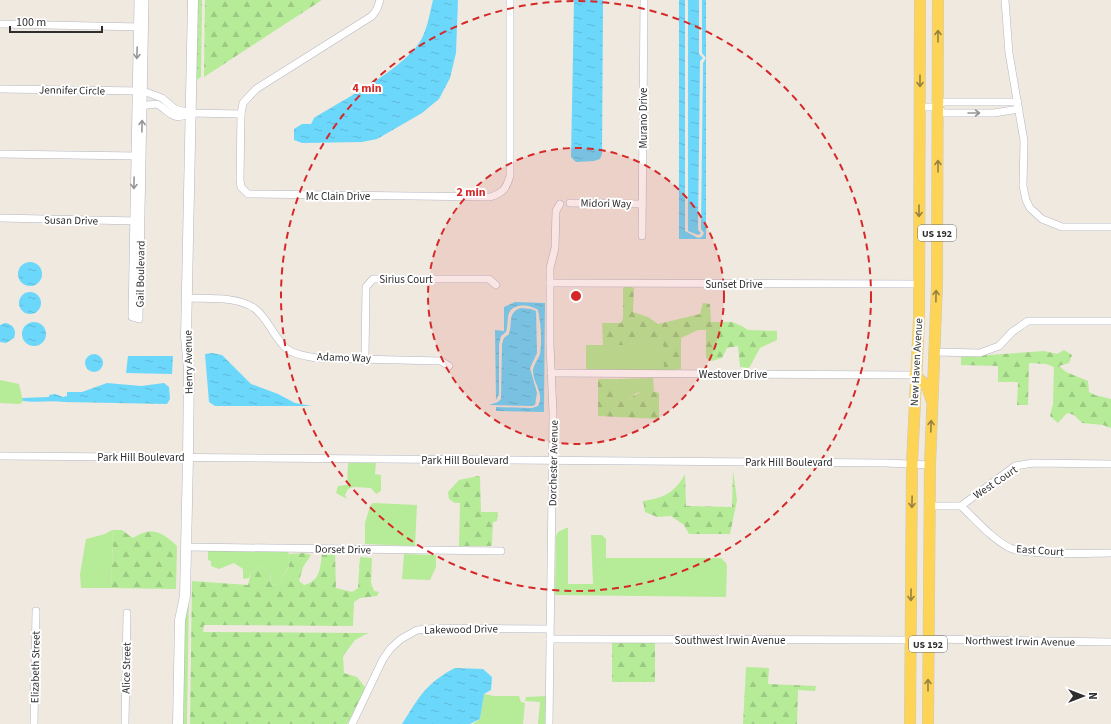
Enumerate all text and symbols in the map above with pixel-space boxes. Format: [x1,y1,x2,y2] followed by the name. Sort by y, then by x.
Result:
[10,8,102,34] scale bar
[16,14,46,31] text: 100 m
[934,30,942,43] one-way arrow
[133,46,141,59] one-way arrow
[916,74,924,87] one-way arrow
[352,80,382,97] text: 4 min
[39,82,106,99] street label: Jennifer Circle
[636,87,651,149] street label: Murano Drive
[967,109,980,117] one-way arrow
[139,120,146,133] one-way arrow
[934,160,941,173] one-way arrow
[130,176,138,189] one-way arrow
[456,184,486,201] text: 2 min
[306,189,371,204] street label: Mc Clain Drive
[581,196,631,211] street label: Midori Way
[915,204,923,217] one-way arrow
[44,213,99,228] street label: Susan Drive
[918,225,956,241] road number: US 192
[132,240,149,308] street label: Gail Boulevard
[379,272,433,287] street label: Sirius Court
[705,277,763,292] street label: Sunset Drive
[569,289,583,303] centre of rings
[933,290,940,303] one-way arrow
[907,317,926,406] street label: New Haven Avenue
[180,329,197,394] street label: Henry Avenue
[317,349,371,366] street label: Adamo Way
[699,367,768,382] street label: Westover Drive
[545,419,562,506] street label: Dorchester Avenue
[928,420,935,433] one-way arrow
[97,450,185,465] street label: Park Hill Boulevard
[421,453,509,468] street label: Park Hill Boulevard
[745,455,833,470] street label: Park Hill Boulevard
[970,462,1021,503] street label: West Court
[908,495,915,508] one-way arrow
[1016,541,1064,560] street label: East Court
[315,542,372,557] street label: Dorset Drive
[907,588,914,601] one-way arrow
[424,621,498,638] street label: Lakewood Drive
[27,631,44,703] street label: Elizabeth Street
[675,633,786,648] street label: Southwest Irwin Avenue
[965,633,1076,650] street label: Northwest Irwin Avenue
[909,636,947,652] road number: US 192
[119,642,134,694] street label: Alice Street
[1063,676,1103,716] north arrow
[924,679,932,692] one-way arrow
[1085,692,1100,700] text: N

